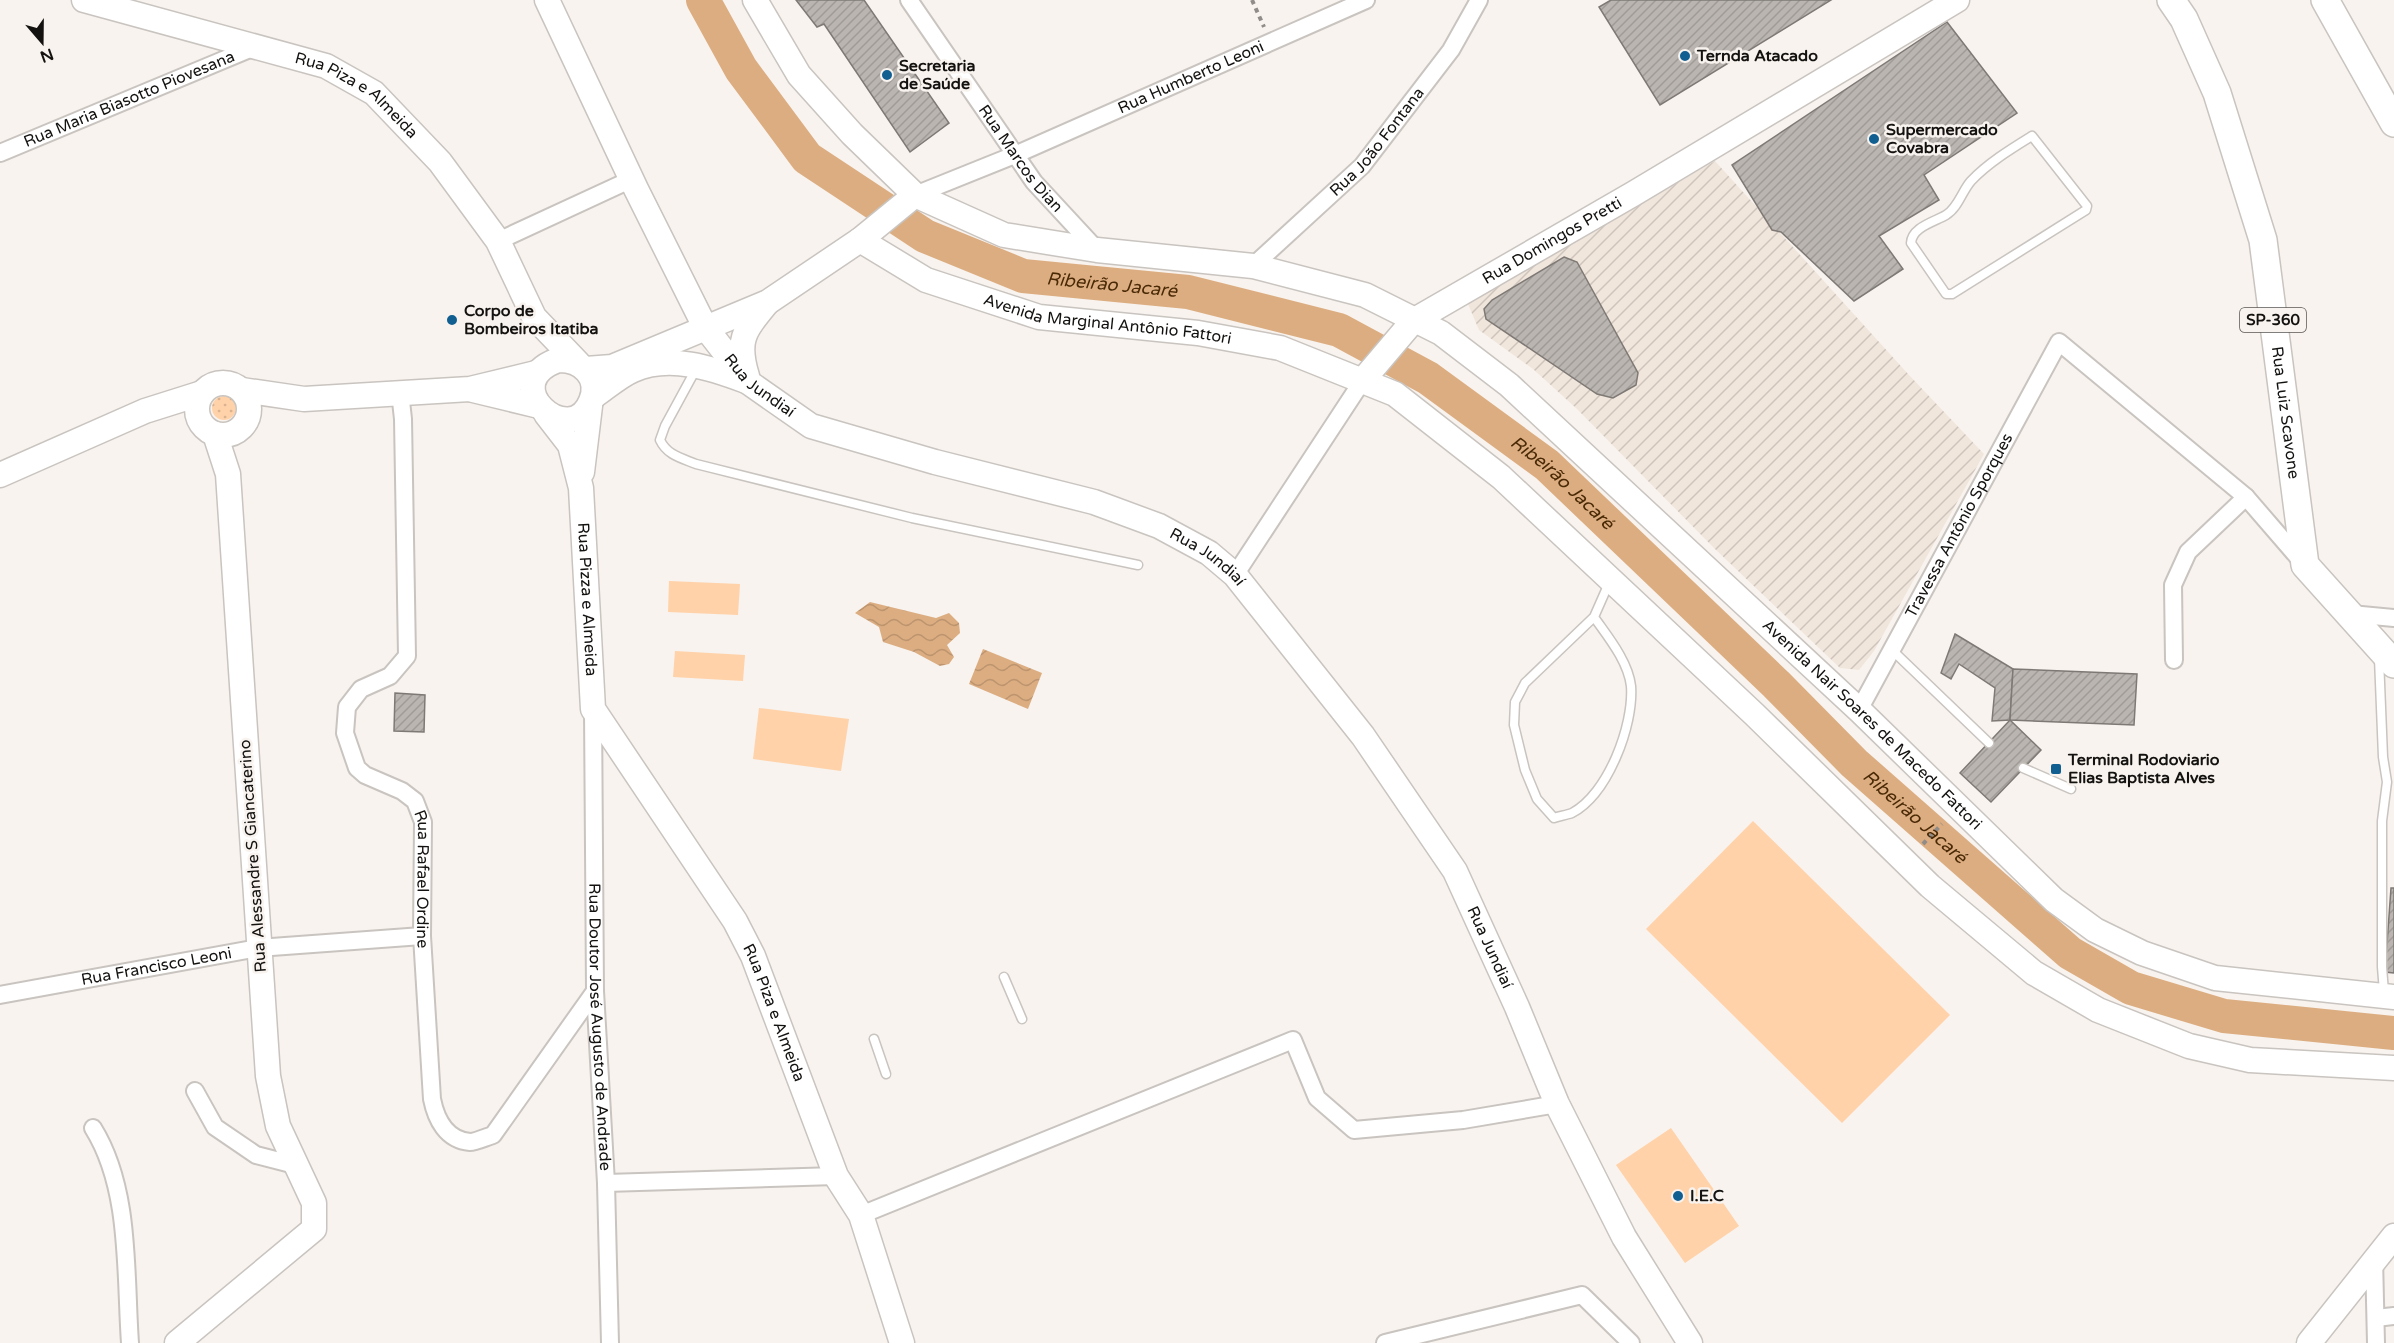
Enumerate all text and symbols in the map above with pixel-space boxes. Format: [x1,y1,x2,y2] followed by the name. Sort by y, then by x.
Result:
[12,12,72,72] north arrow
[1115,36,1267,118] street label: Rua Humberto Leoni
[37,44,56,67] text: N
[21,46,238,152] street label: Rua Maria Biasotto Piovesana
[1696,46,1818,66] place label: Ternda Atacado
[293,48,422,143] street label: Rua Piza e Almeida
[1678,49,1692,63] marker: Ternda Atacado
[899,56,976,94] place label: Secretaria de Saúde
[880,68,894,82] marker: Secretaria de Saúde
[1326,83,1429,201] street label: Rua João Fontana
[974,101,1067,217] street label: Rua Marcos Dian
[1886,120,1998,158] place label: Supermercado Covabra
[1867,132,1881,146] marker: Supermercado Covabra
[1479,193,1625,289] street label: Rua Domingos Pretti
[1045,267,1179,302] water label: Ribeirão Jacaré
[981,290,1233,349] street label: Avenida Marginal Antônio Fattori
[464,301,599,339] place label: Corpo de Bombeiros Itatiba
[2240,308,2306,332] road number: SP-360
[445,313,459,327] marker: Corpo de Bombeiros Itatiba
[2267,345,2304,480] street label: Rua Luiz Scavone
[720,350,799,422] street label: Rua Jundiaí
[1901,430,2017,621] street label: Travessa Antônio Sporques
[1506,431,1619,535] water label: Ribeirão Jacaré
[573,522,601,677] street label: Rua Pizza e Almeida
[1166,524,1250,590] street label: Rua Jundiaí
[1758,615,1986,834] street label: Avenida Nair Soares de Macedo Fattori
[235,739,271,973] street label: Rua Alessandre S Giancaterino
[2067,750,2220,788] place label: Terminal Rodoviario Elias Baptista Alves
[2049,762,2063,776] marker: Terminal Rodoviario Elias Baptista Alves
[1859,765,1972,869] water label: Ribeirão Jacaré
[409,807,433,949] street label: Rua Rafael Ordine
[584,883,615,1171] street label: Rua Doutor José Augusto de Andrade
[1462,903,1517,992] street label: Rua Jundiaí
[738,940,810,1084] street label: Rua Piza e Almeida
[79,943,233,990] street label: Rua Francisco Leoni
[1690,1186,1724,1206] place label: I.E.C
[1671,1189,1685,1203] marker: I.E.C

